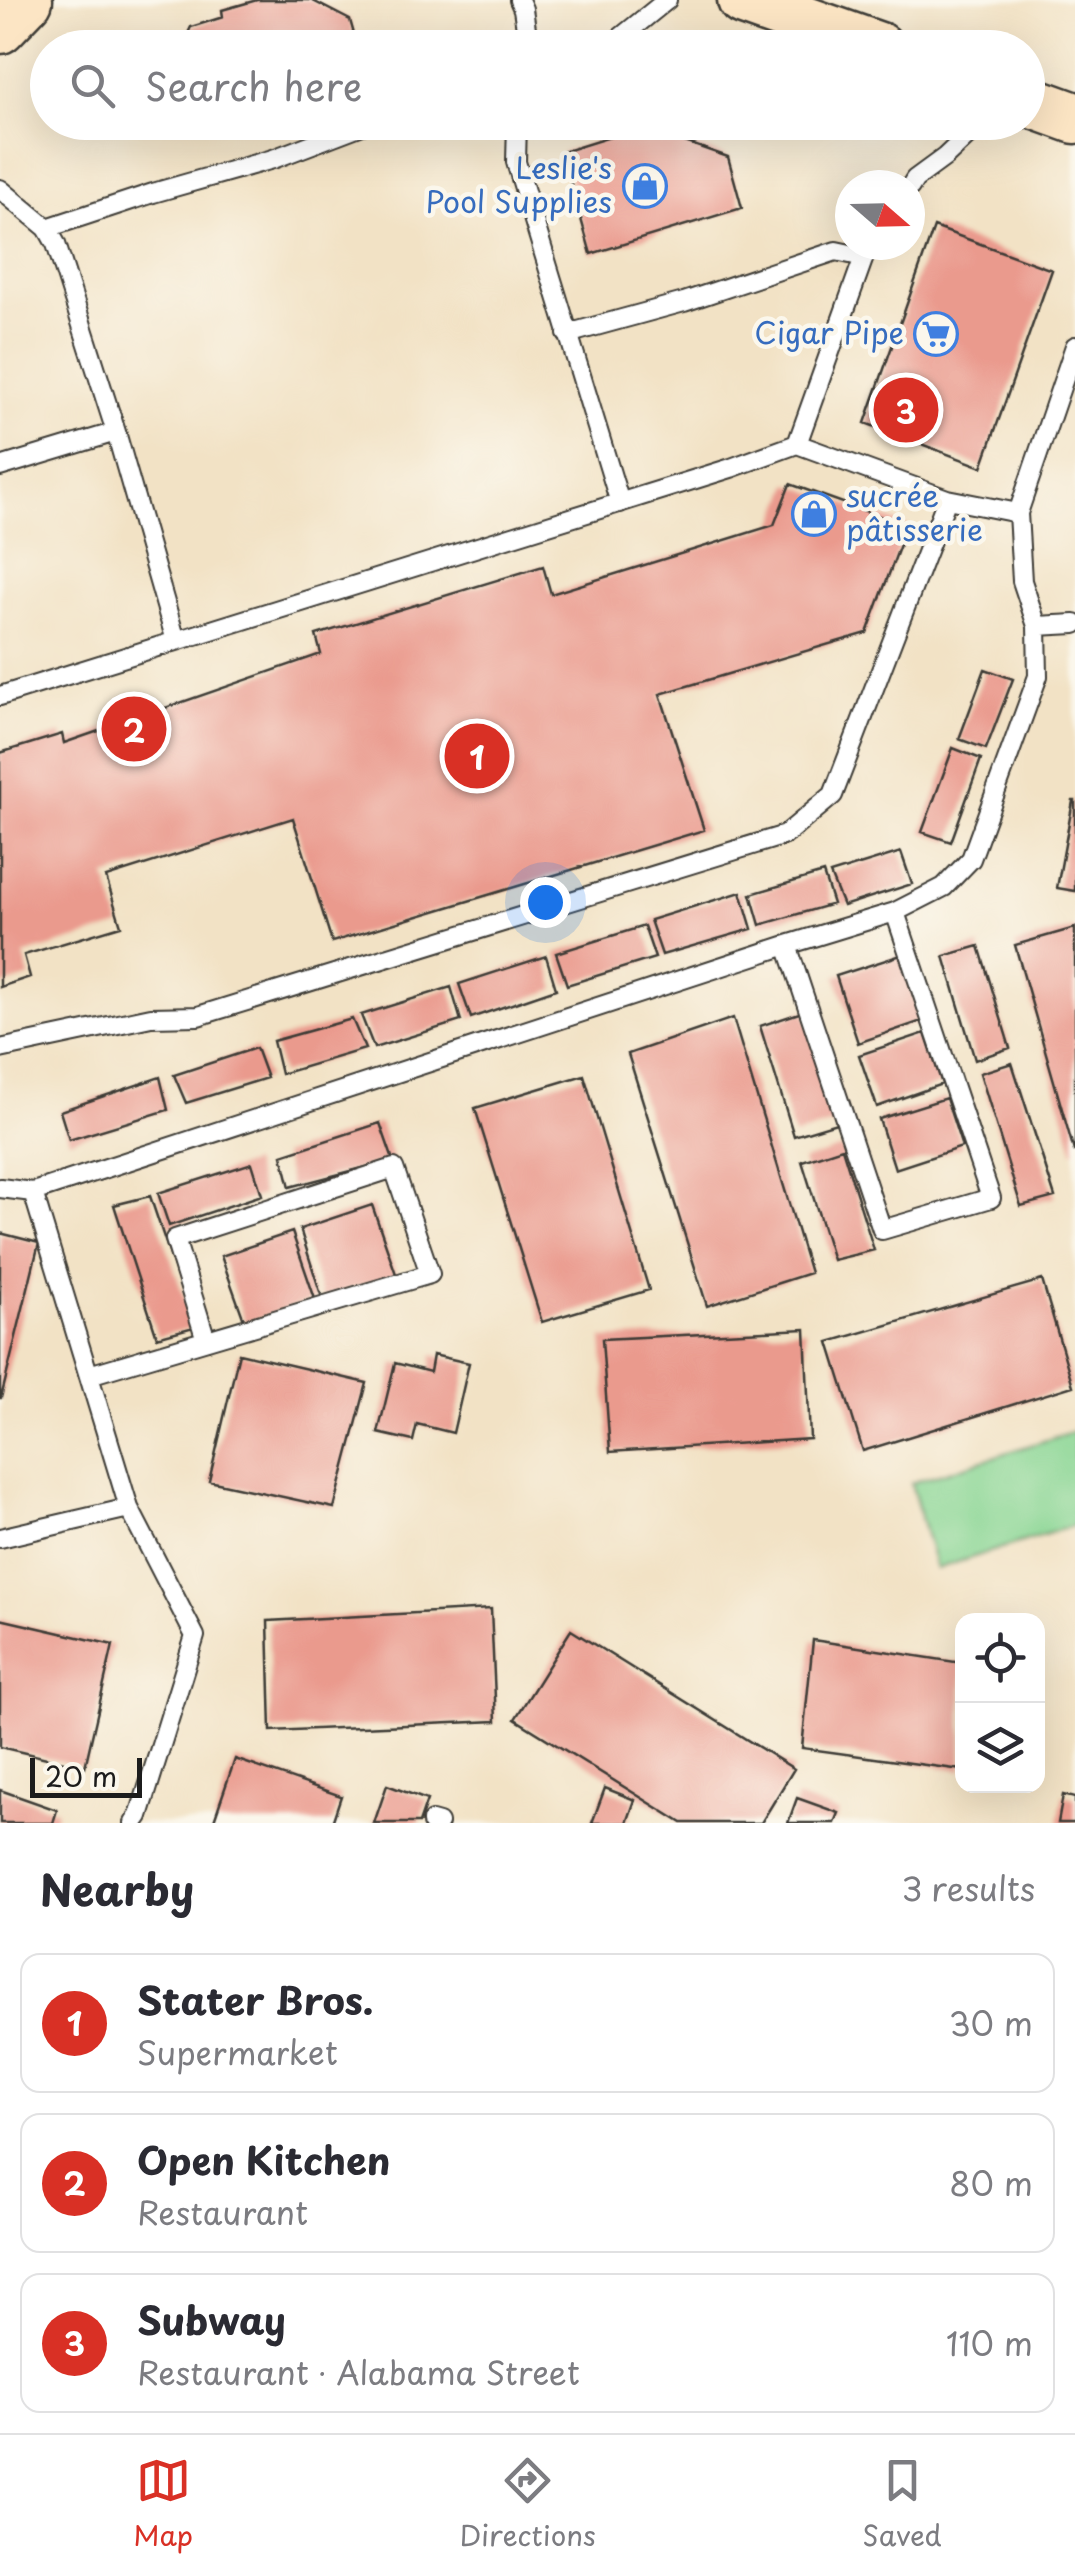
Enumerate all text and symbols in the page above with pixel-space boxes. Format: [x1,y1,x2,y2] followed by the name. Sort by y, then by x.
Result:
[30,30,1045,140] search box
[145,57,362,114] text: Search here
[65,58,120,113] icon: search
[425,144,612,223] place label: Leslie's Pool Supplies
[622,163,668,209] shop icon: Leslie's Pool Supplies
[835,170,925,260] north arrow
[754,309,904,354] place label: Cigar Pipe
[913,311,959,357] supermarket icon: Cigar Pipe
[874,372,938,448] pin: 3
[846,472,983,551] place label: sucrée pâtisserie
[791,491,837,537] shop icon: sucrée pâtisserie
[102,692,166,766] pin: 2
[444,718,510,794] pin: 1
[520,877,571,928] your location
[955,1613,1045,1793] map controls
[955,1613,1045,1703] button: locate
[955,1703,1045,1793] button: layers
[30,1753,142,1798] scale bar
[45,1754,117,1797] text: 20 m
[40,1857,194,1920] text: Nearby
[901,1864,1035,1912] text: 3 results
[137,1971,374,2028] text: Stater Bros.
[67,1999,82,2047] text: 1
[949,1999,1033,2047] text: 30 m
[137,2028,338,2076] text: Supermarket
[137,2131,390,2188] text: Open Kitchen
[63,2159,86,2207] text: 2
[949,2159,1033,2207] text: 80 m
[137,2188,308,2236] text: Restaurant
[137,2291,286,2348] text: Subway
[64,2319,85,2367] text: 3
[946,2319,1033,2367] text: 110 m
[137,2348,580,2396] text: Restaurant · Alabama Street
[133,2453,193,2556] tab: Map
[460,2453,596,2556] tab: Directions
[862,2453,942,2556] tab: Saved

